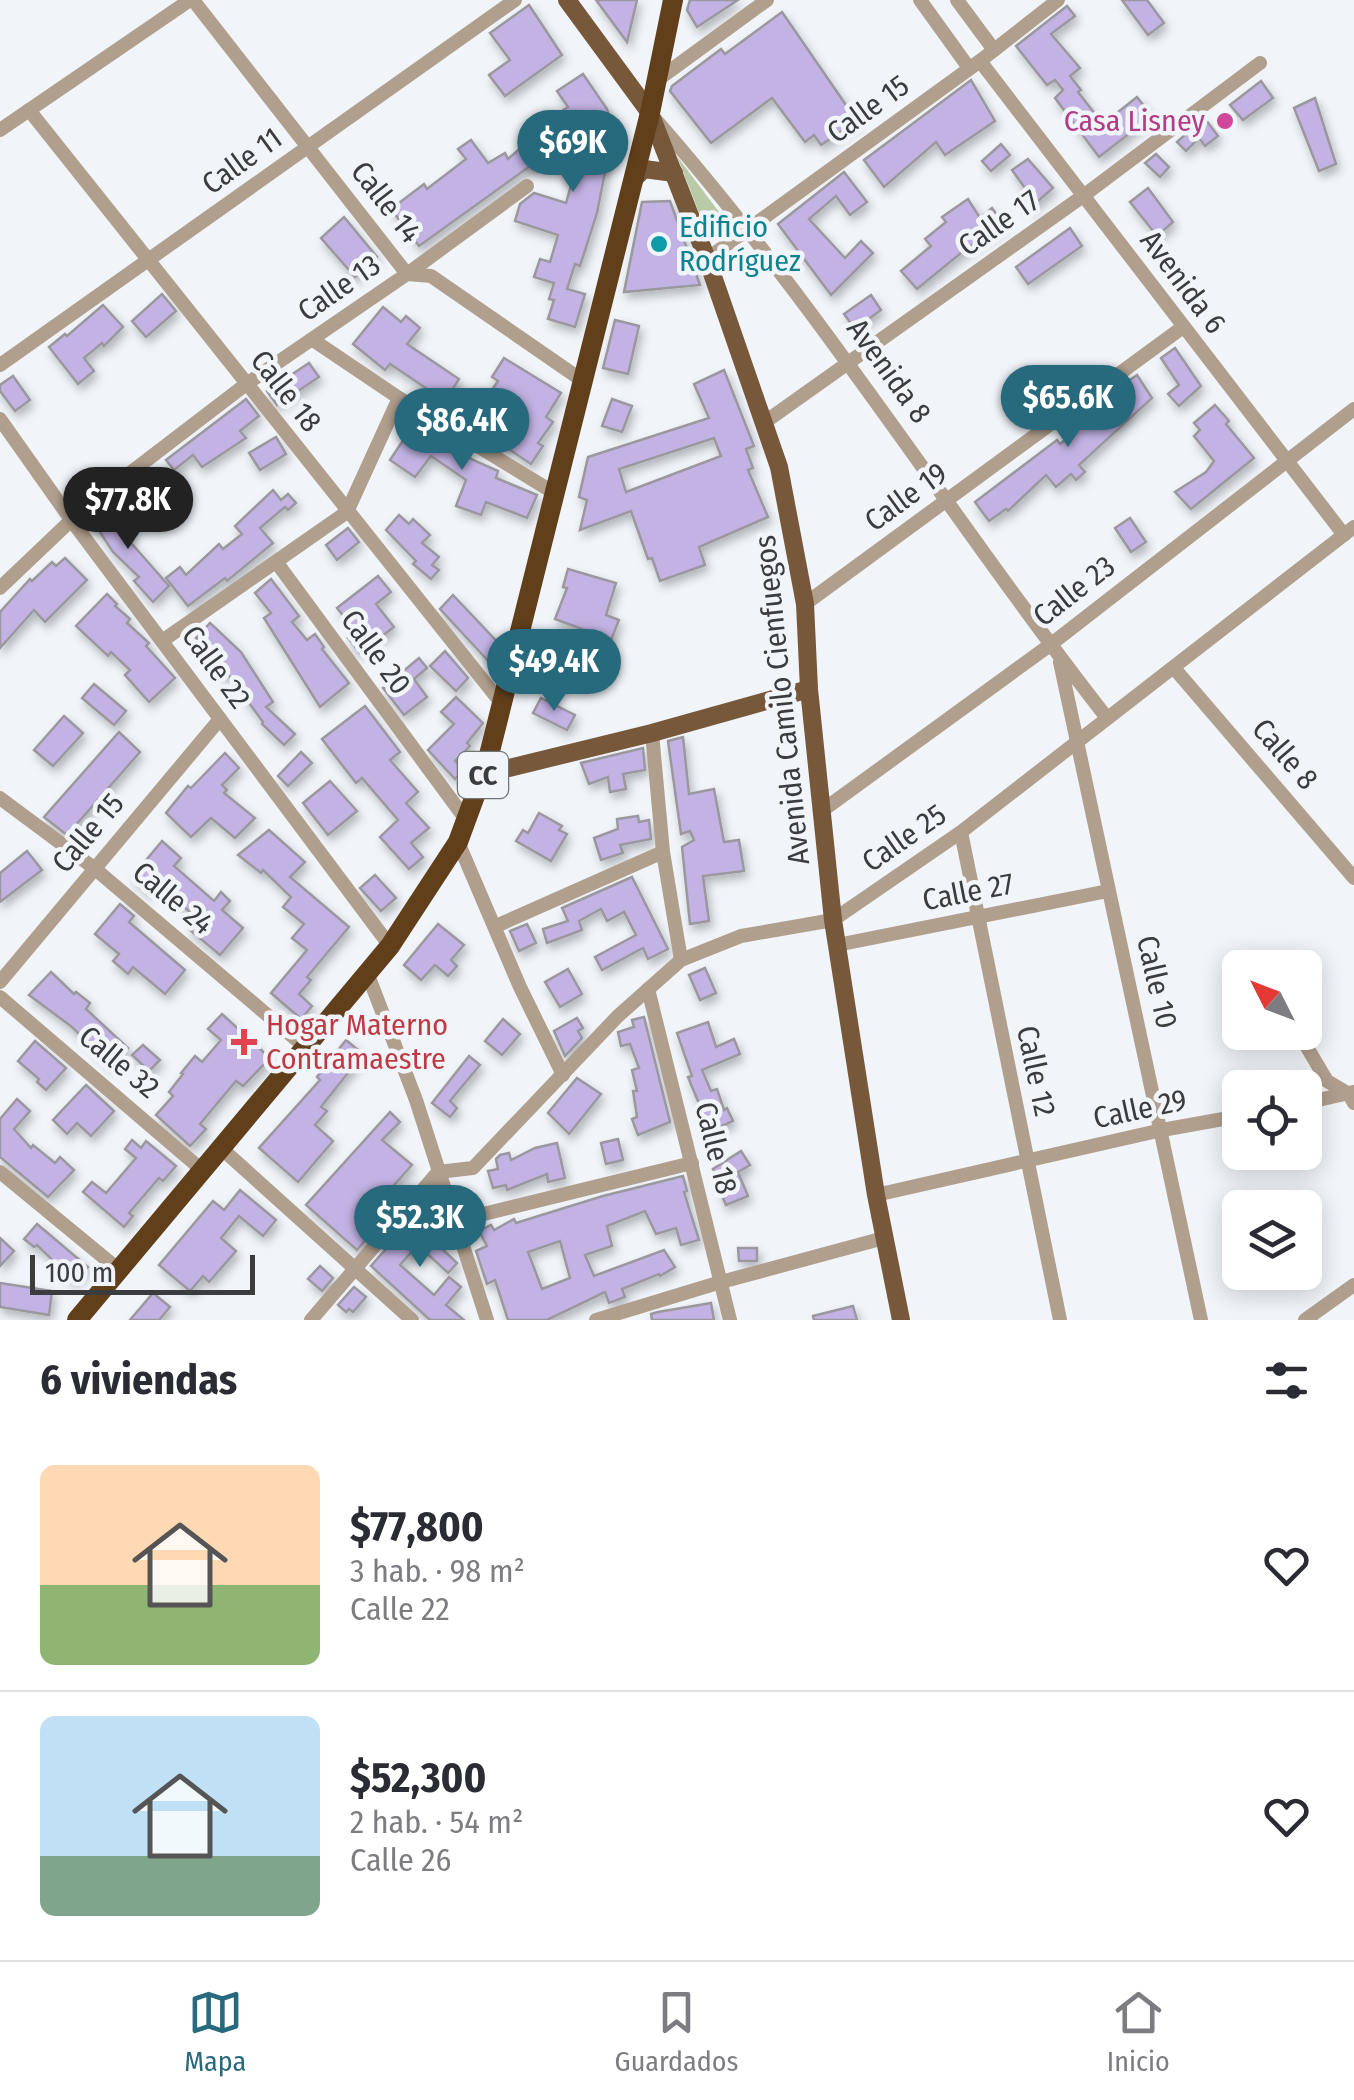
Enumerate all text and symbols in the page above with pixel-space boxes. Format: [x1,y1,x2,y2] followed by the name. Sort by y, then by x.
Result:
[820,67,916,151] street label: Calle 15
[1064,103,1206,139] place label: Casa Lisney
[514,110,632,195] pin: $69K
[1214,110,1236,132] marker: Casa Lisney
[195,120,289,202] street label: Calle 11
[539,123,607,161] text: $69K
[343,154,429,250] street label: Calle 14
[952,182,1046,264] street label: Calle 17
[679,209,801,279] place label: Edificio Rodríguez
[1133,223,1233,341] street label: Avenida 6
[648,233,670,255] marker: Edificio Rodríguez
[291,247,387,329] street label: Calle 13
[839,312,939,430] street label: Avenida 8
[243,343,329,439] street label: Calle 18
[987,365,1149,450] pin: $65.6K
[1023,378,1113,416] text: $65.6K
[381,388,543,473] pin: $86.4K
[416,401,508,439] text: $86.4K
[858,455,954,539] street label: Calle 19
[47,467,209,552] pin: $77.8K
[85,480,171,518] text: $77.8K
[747,533,817,867] street label: Avenida Camilo Cienfuegos
[1026,548,1122,634] street label: Calle 23
[333,603,419,701] street label: Calle 20
[174,619,258,715] street label: Calle 22
[473,629,635,714] pin: $49.4K
[509,642,599,680] text: $49.4K
[1245,711,1325,797] street label: Calle 8
[458,752,508,798] road number: CC
[45,786,131,880] street label: Calle 15
[855,796,953,880] street label: Calle 25
[125,854,221,942] street label: Calle 24
[919,866,1017,918] street label: Calle 27
[1129,932,1185,1032] street label: Calle 10
[1222,950,1322,1050] north arrow
[1222,950,1322,1290] map controls
[266,1007,448,1077] place label: Hogar Materno Contramaestre
[72,1018,166,1106] street label: Calle 32
[1009,1022,1063,1120] street label: Calle 12
[231,1029,257,1055] marker: Hogar Materno Contramaestre
[1222,1070,1322,1170] button: locate
[1090,1082,1190,1136] street label: Calle 29
[687,1098,745,1198] street label: Calle 18
[339,1185,501,1270] pin: $52.3K
[1222,1190,1322,1290] button: layers
[376,1198,464,1236] text: $52.3K
[30,1250,255,1294] scale bar
[45,1256,113,1289] text: 100 m
[1259,1353,1314,1408] icon: filters
[40,1355,237,1405] text: 6 viviendas
[350,1502,484,1552] text: $77,800
[120,1505,240,1625] icon: home
[1259,1538,1314,1593] icon: heart
[350,1552,525,1590] text: 3 hab. · 98 m²
[350,1590,450,1628] text: Calle 22
[350,1753,486,1803] text: $52,300
[120,1756,240,1876] icon: home
[1259,1789,1314,1844] icon: heart
[350,1803,523,1841] text: 2 hab. · 54 m²
[350,1841,451,1879] text: Calle 26
[184,1985,246,2078] tab: Mapa
[615,1985,738,2078] tab: Guardados
[1107,1985,1170,2078] tab: Inicio

